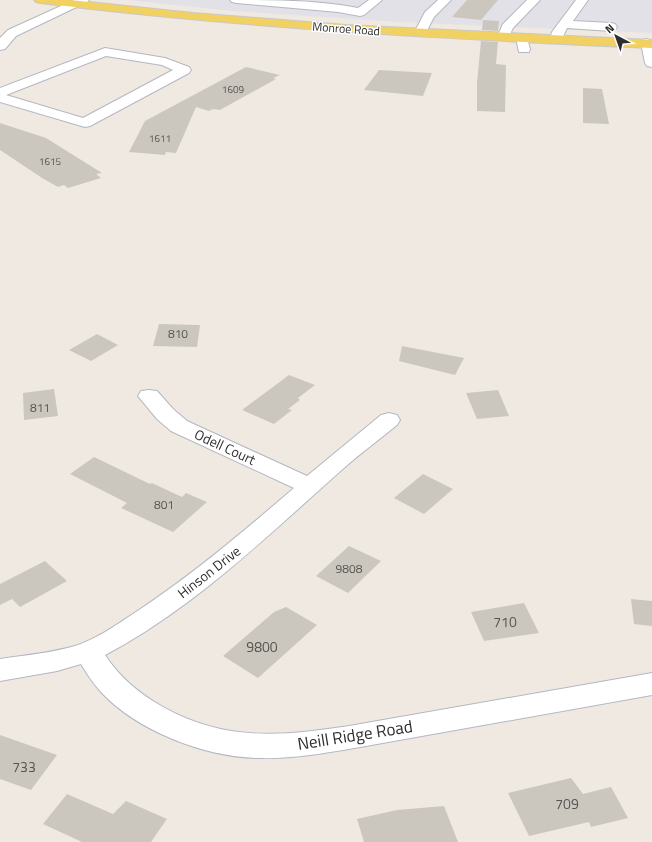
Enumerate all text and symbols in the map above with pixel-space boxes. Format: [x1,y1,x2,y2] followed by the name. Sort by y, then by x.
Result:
[596,16,636,56] north arrow
[312,17,381,40] street label: Monroe Road
[601,20,618,37] text: N
[222,82,245,97] house number: 1609
[149,131,171,146] house number: 1611
[39,154,62,169] house number: 1615
[168,324,188,343] house number: 810
[30,398,50,417] house number: 811
[191,423,259,470] street label: Odell Court
[154,495,174,514] house number: 801
[173,540,245,603] street label: Hinson Drive
[336,559,363,578] house number: 9808
[493,611,517,632] house number: 710
[246,636,278,657] house number: 9800
[295,713,415,757] street label: Neill Ridge Road
[12,756,36,777] house number: 733
[555,793,579,814] house number: 709

